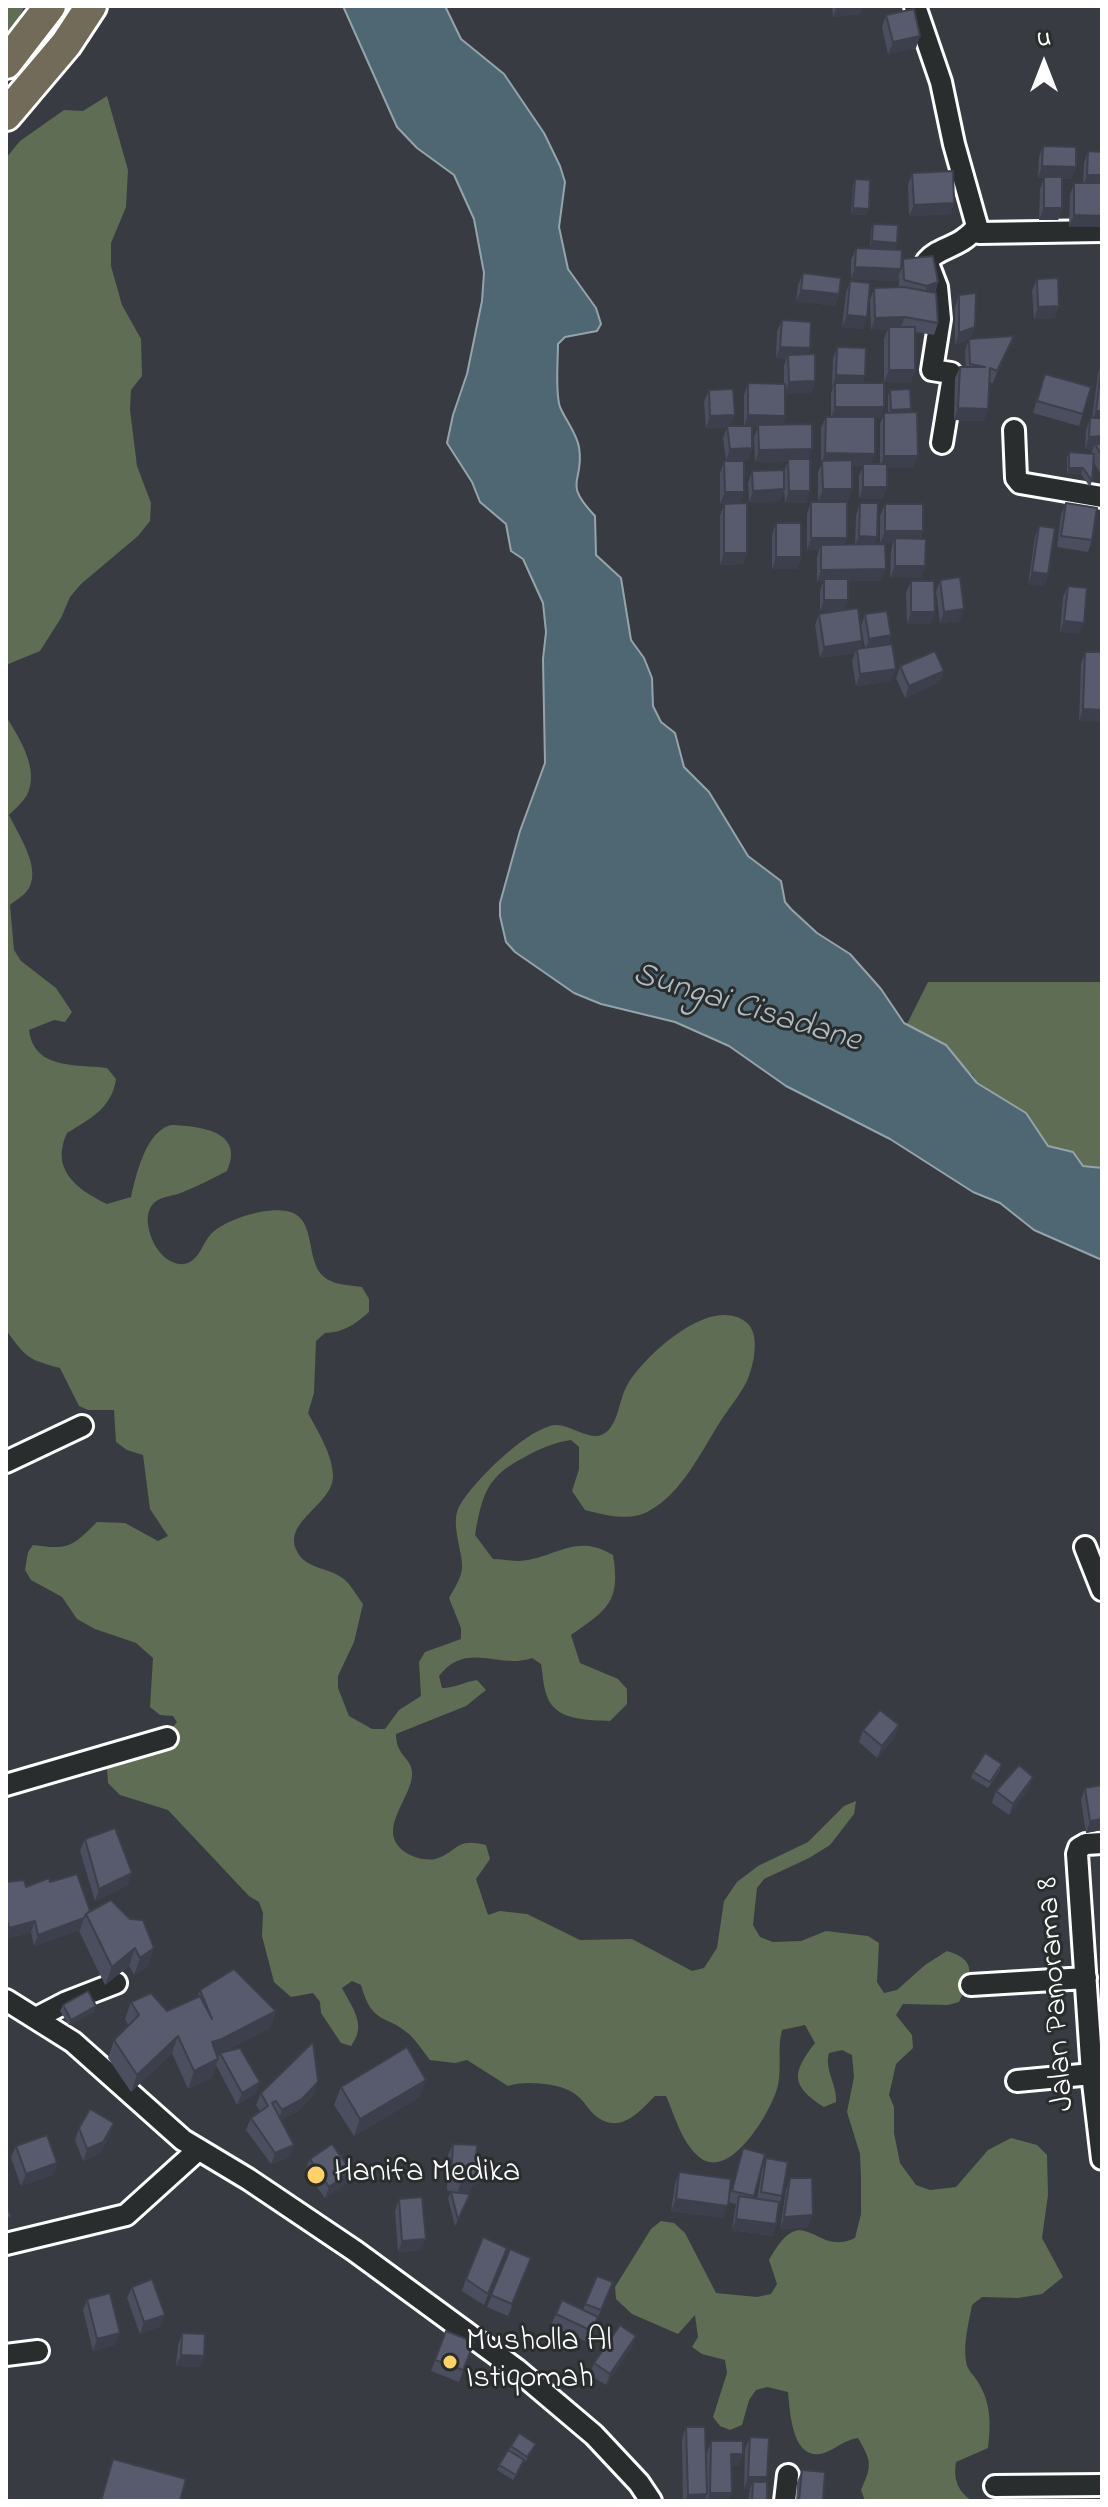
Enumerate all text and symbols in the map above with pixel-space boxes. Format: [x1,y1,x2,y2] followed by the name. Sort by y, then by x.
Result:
[1004,24,1084,104] north arrow
[1037,24,1051,56] text: U
[627,956,865,1064] water label: Sungai Cisadane
[1031,1875,1085,2113] street label: Jalan Panorama 8
[334,2156,520,2194] place label: Hanifa Medika
[305,2164,327,2186] marker: Hanifa Medika
[466,2325,612,2400] place label: Musholla Al Istiqomah
[441,2353,459,2371] marker: Musholla Al Istiqomah

